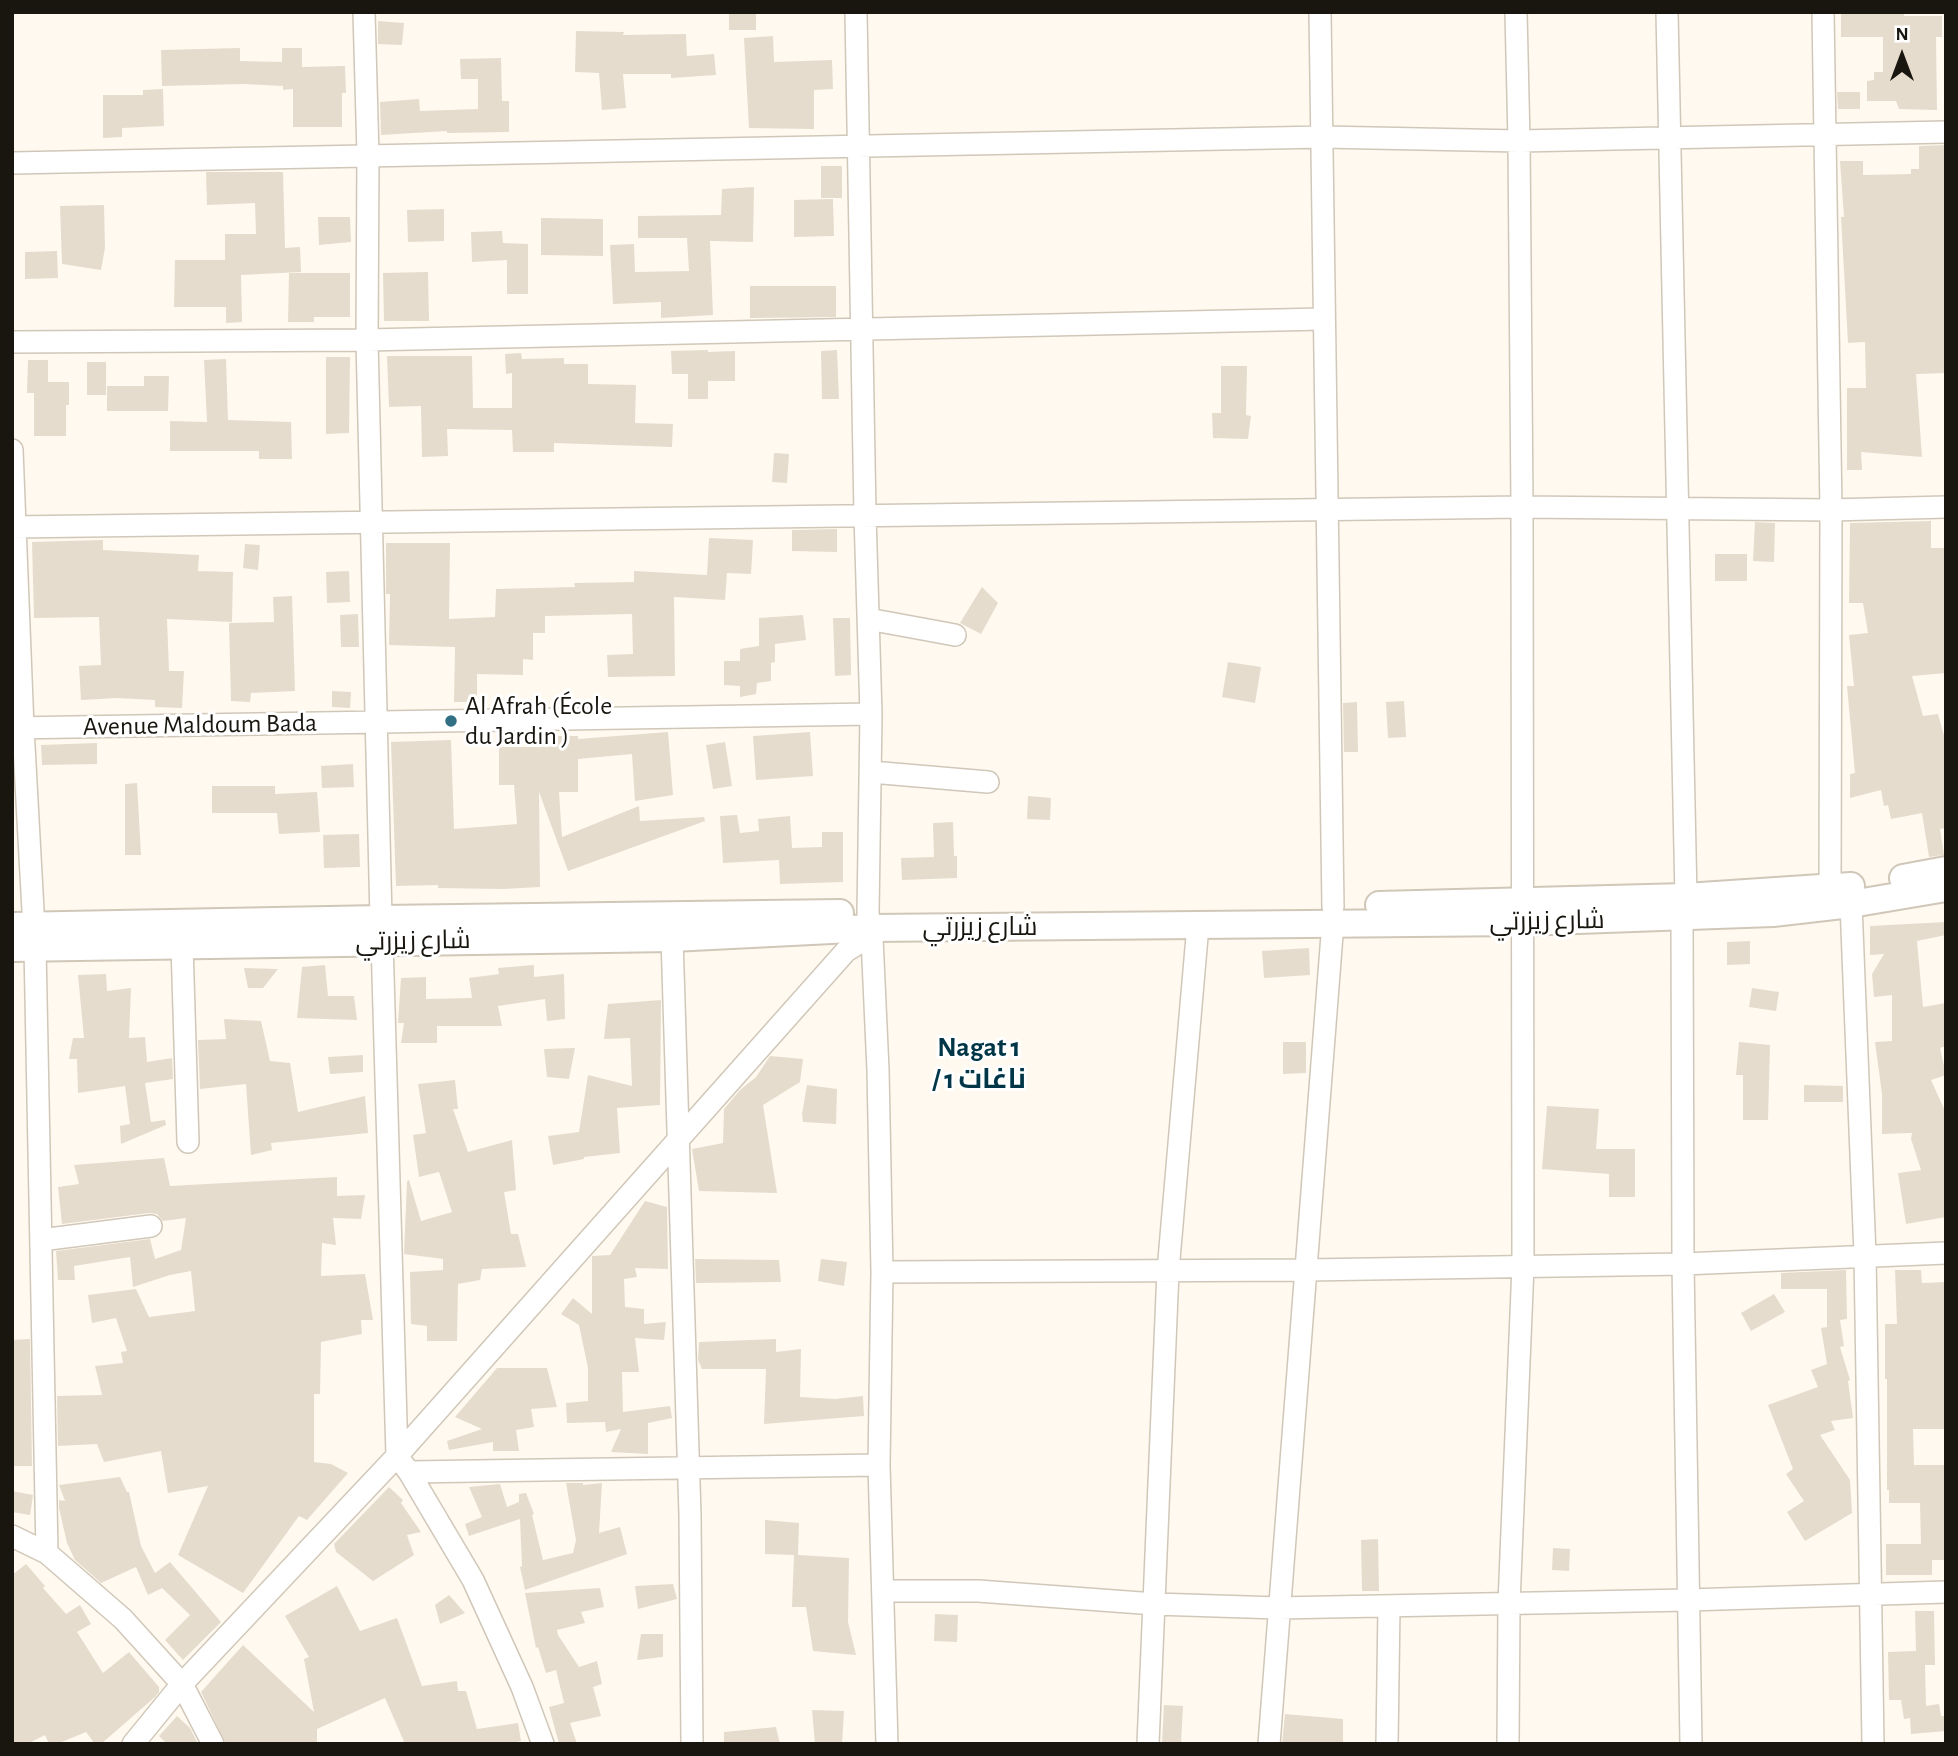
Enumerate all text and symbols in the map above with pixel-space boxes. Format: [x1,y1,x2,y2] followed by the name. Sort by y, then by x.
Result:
[1867,21,1937,91] north arrow
[1895,25,1909,44] text: N
[465,690,612,752] place label: Al Afrah (École du Jardin )
[82,707,318,743] street label: Avenue Maldoum Bada
[443,713,459,729] marker: Al Afrah (École du Jardin )
[1489,904,1605,938] street label: شارع زيزرتي
[922,911,1038,943] street label: شارع زيزرتي
[355,924,471,958] street label: شارع زيزرتي
[932,1031,1026,1097] district label: Nagat 1 / ناغات 1

